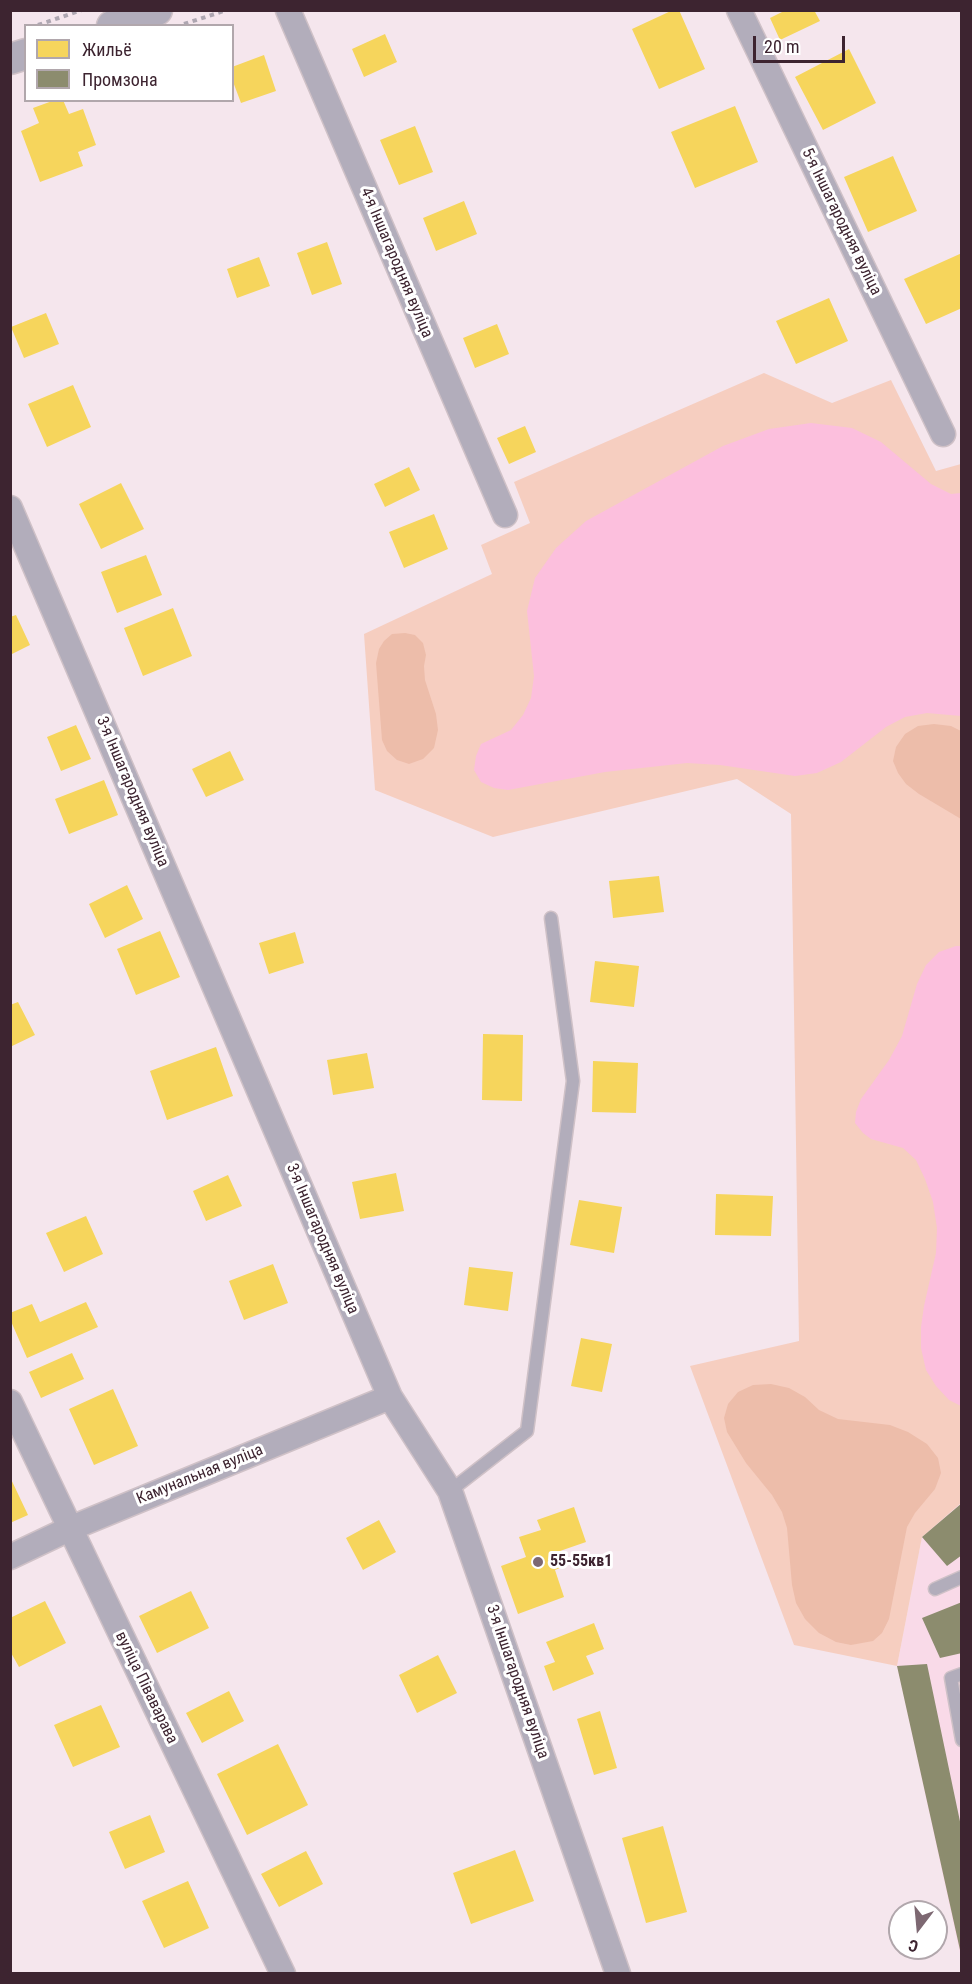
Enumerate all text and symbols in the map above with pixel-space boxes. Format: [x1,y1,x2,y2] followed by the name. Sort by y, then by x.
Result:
[24,24,234,102] legend
[756,24,848,62] scale bar
[764,36,799,57] text: 20 m
[82,39,132,60] text: Жильё
[82,69,158,90] text: Промзона
[797,145,885,299] street label: 5-я Іншагародняя вуліца
[356,185,436,341] street label: 4-я Іншагародняя вуліца
[92,714,172,870] street label: 3-я Іншагародняя вуліца
[282,1161,362,1317] street label: 3-я Іншагародняя вуліца
[134,1441,266,1509] street label: Камунальная вуліца
[550,1552,612,1572] place label: 55-55кв1
[531,1555,545,1569] marker: 55-55кв1
[482,1603,552,1761] street label: 3-я Іншагародняя вуліца
[111,1629,181,1747] street label: вуліца Піваварава
[888,1900,948,1960] north arrow
[906,1935,920,1956] text: С

